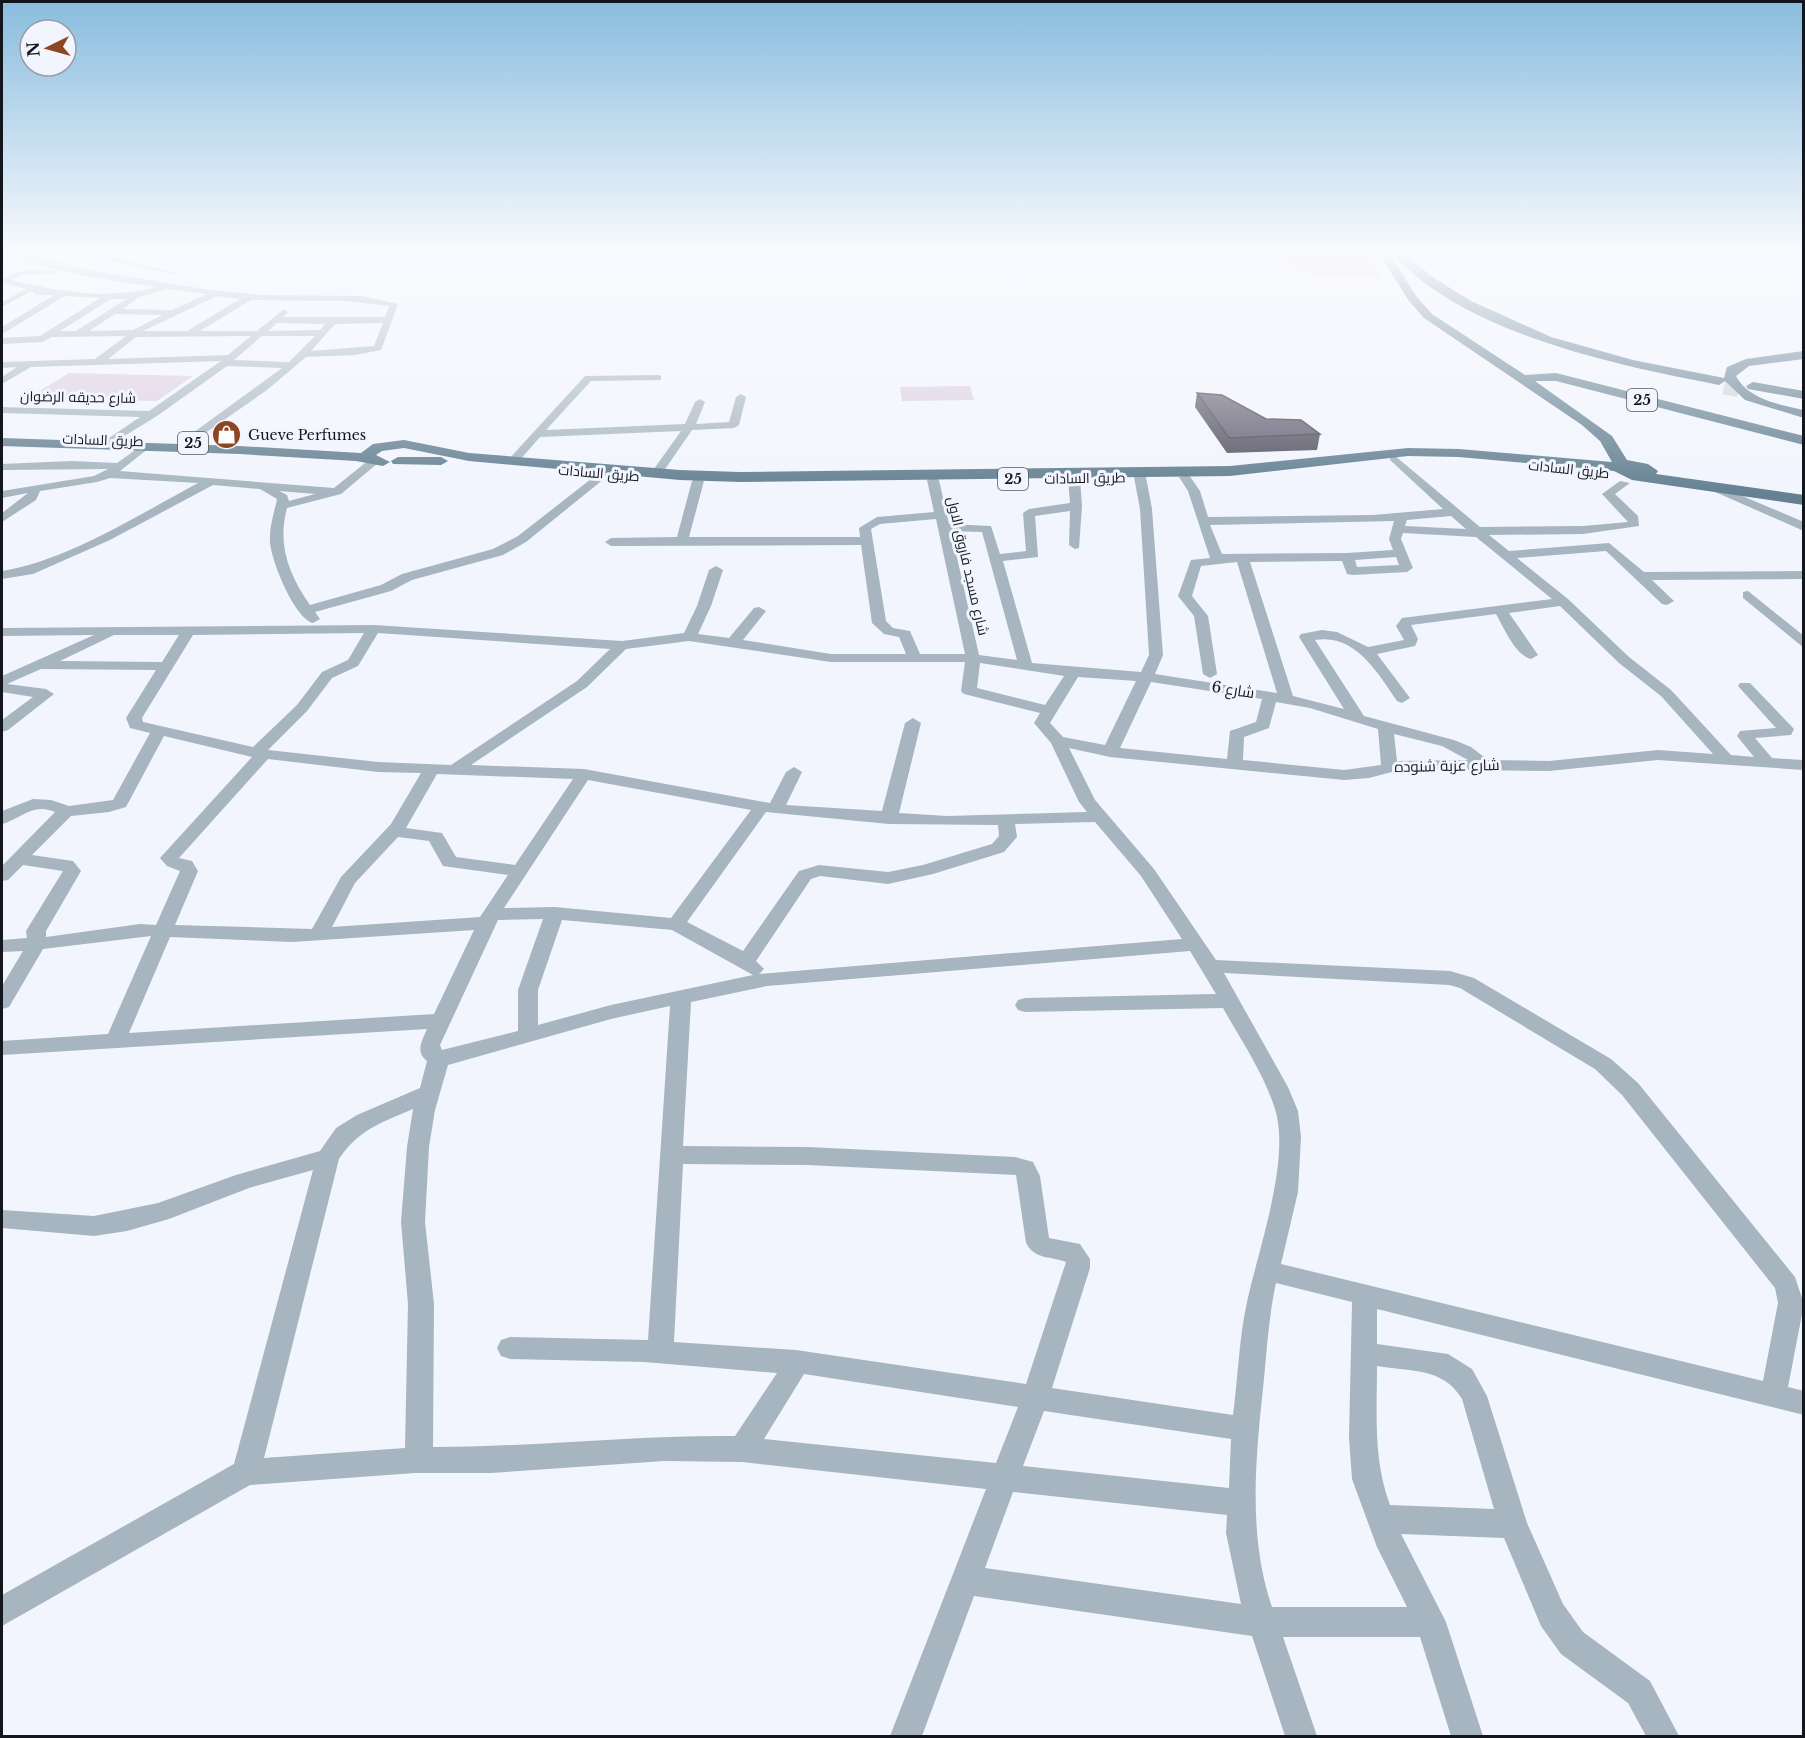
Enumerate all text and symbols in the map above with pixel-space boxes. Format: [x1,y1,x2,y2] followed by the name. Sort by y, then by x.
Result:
[18,18,78,78] north arrow
[22,41,44,58] text: N
[20,387,136,407] street label: شارع حديقه الرضوان
[1627,389,1657,411] road number: 25
[211,419,243,451] shop icon: Gueve Perfumes
[248,426,366,444] place label: Gueve Perfumes
[62,430,144,450] street label: طريق السادات
[178,432,208,454] road number: 25
[1528,456,1610,482] street label: طريق السادات
[558,460,640,486] street label: طريق السادات
[998,468,1028,490] road number: 25
[1044,468,1126,488] street label: طريق السادات
[943,495,993,637] street label: شارع مسجد فاروق الاول
[1210,677,1256,704] street label: شارع 6
[1394,755,1500,778] street label: شارع عزبة شنوده

